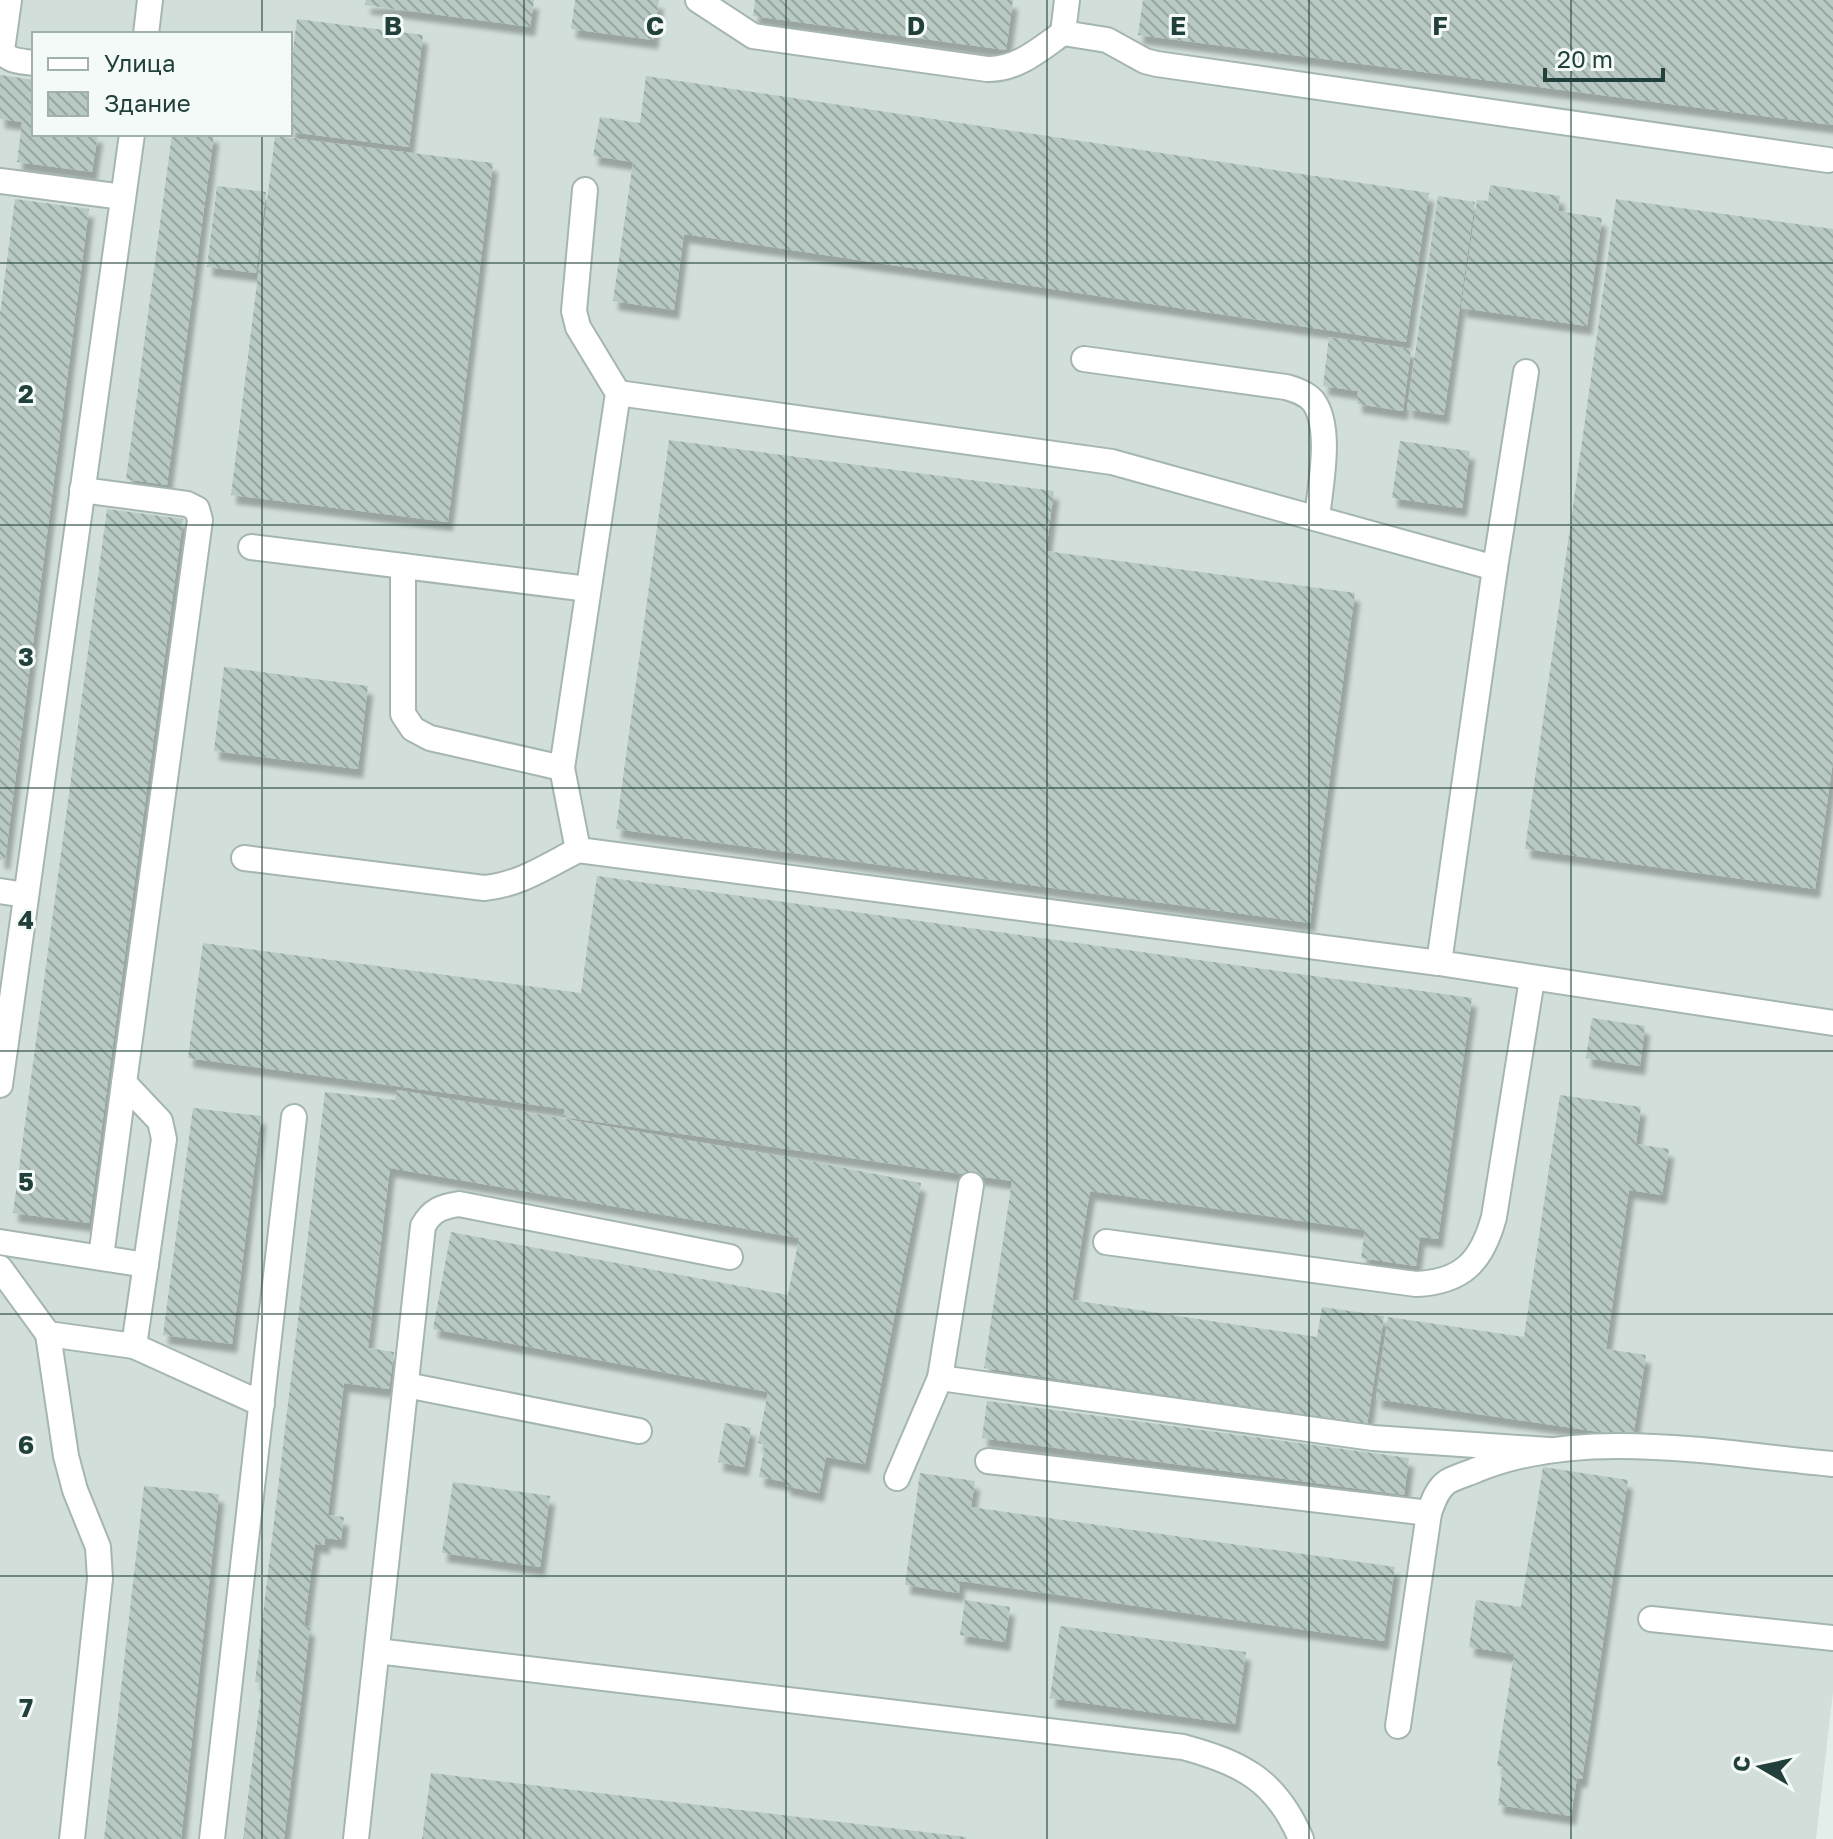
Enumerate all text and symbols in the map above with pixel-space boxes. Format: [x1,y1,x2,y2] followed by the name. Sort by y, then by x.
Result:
[384,10,402,41] text: B
[646,10,664,41] text: C
[907,10,925,41] text: D
[1170,10,1186,41] text: E
[1432,10,1448,41] text: F
[32,32,292,136] legend
[1545,32,1663,82] scale bar
[1557,44,1613,73] text: 20 m
[104,48,176,77] text: Улица
[104,88,191,117] text: Здание
[18,378,34,409] text: 2
[18,641,34,672] text: 3
[18,904,34,935] text: 4
[18,1166,34,1197] text: 5
[18,1429,34,1460] text: 6
[19,1692,33,1723] text: 7
[1721,1727,1801,1807] north arrow
[1726,1754,1755,1774] text: С

